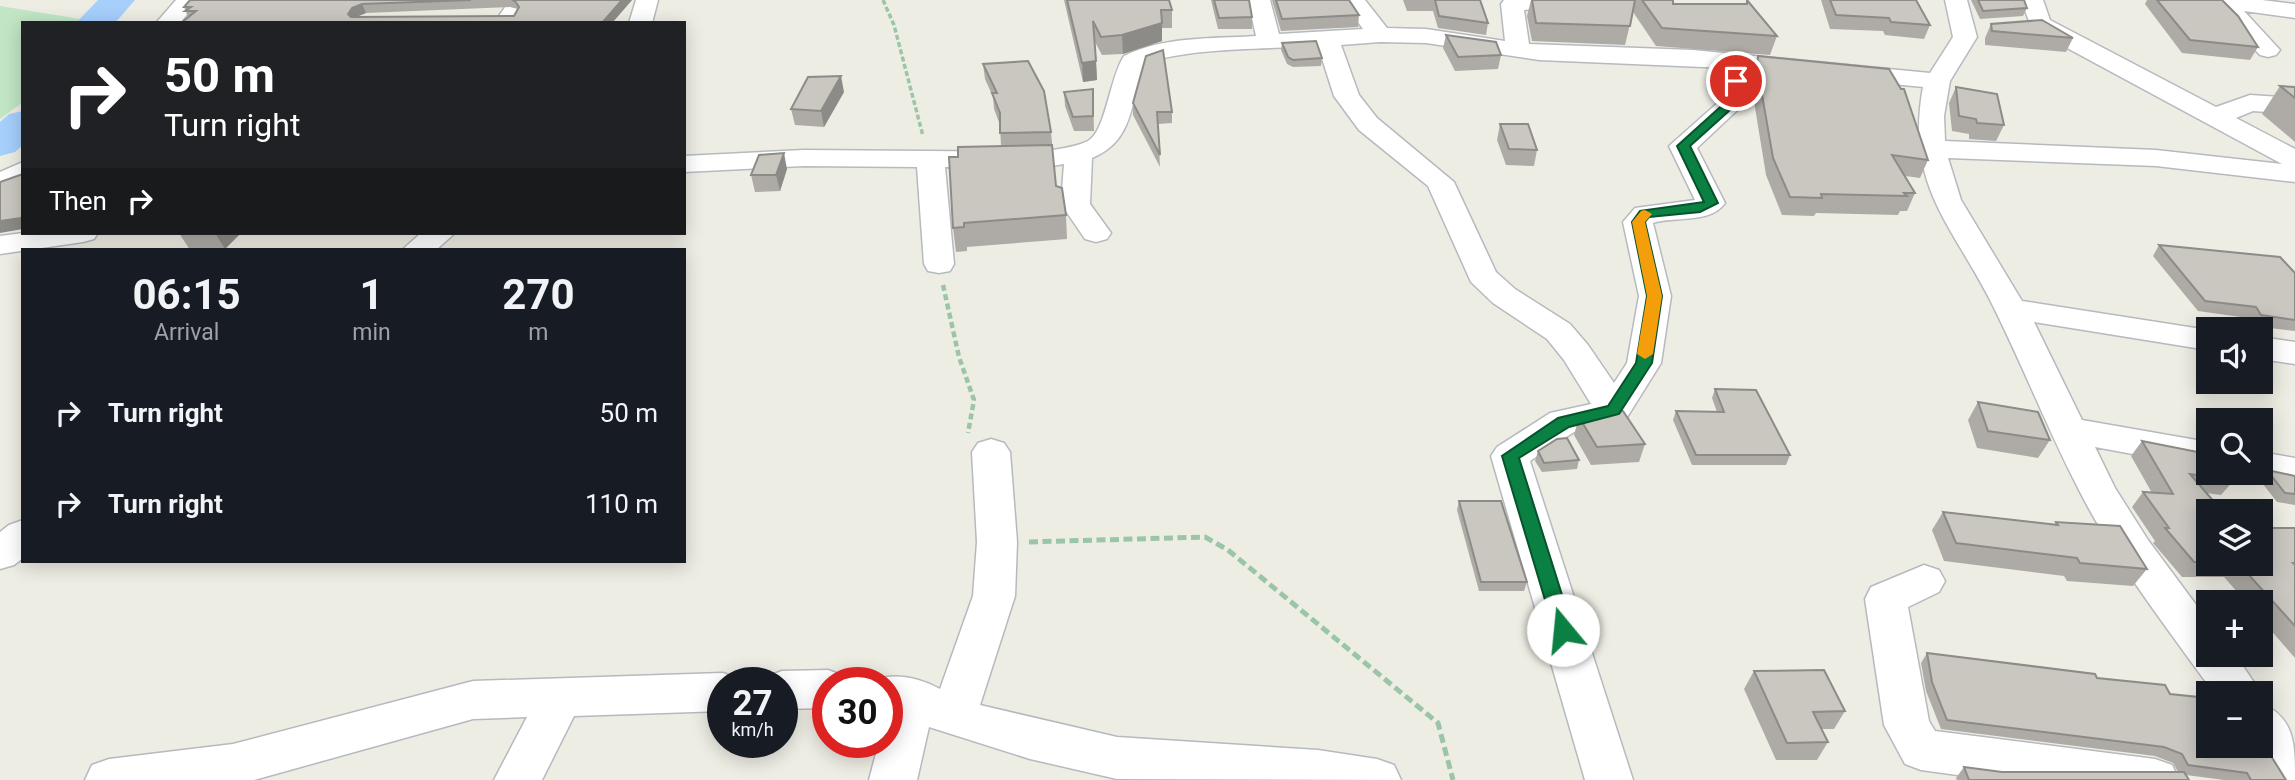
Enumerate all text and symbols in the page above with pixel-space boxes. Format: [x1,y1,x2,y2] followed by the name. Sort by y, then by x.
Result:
[164,47,275,104] text: 50 m
[49,49,140,140] icon: right
[1706,51,1766,111] pin
[1717,62,1755,100] icon: arrive
[164,106,300,144] text: Turn right
[121,182,159,220] icon: right
[49,186,107,216] text: Then
[133,270,241,319] text: 06:15
[359,270,384,319] text: 1
[502,270,575,319] text: 270
[2196,317,2273,758] map controls
[2196,317,2273,394] button: sound
[154,319,219,346] text: Arrival
[352,319,391,346] text: min
[528,319,548,346] text: m
[49,394,87,432] icon: right
[108,398,223,428] text: Turn right
[600,398,658,428] text: 50 m
[2196,408,2273,485] button: search
[49,485,87,523] icon: right
[108,489,223,519] text: Turn right
[585,489,658,519] text: 110 m
[2196,499,2273,576] button: layers
[2196,590,2273,667] button: +
[1526,593,1600,667] position arrow
[812,667,903,758] speed limit sign: 30
[2196,681,2273,758] button: −
[732,683,773,724] text: 27
[731,719,774,740] text: km/h

